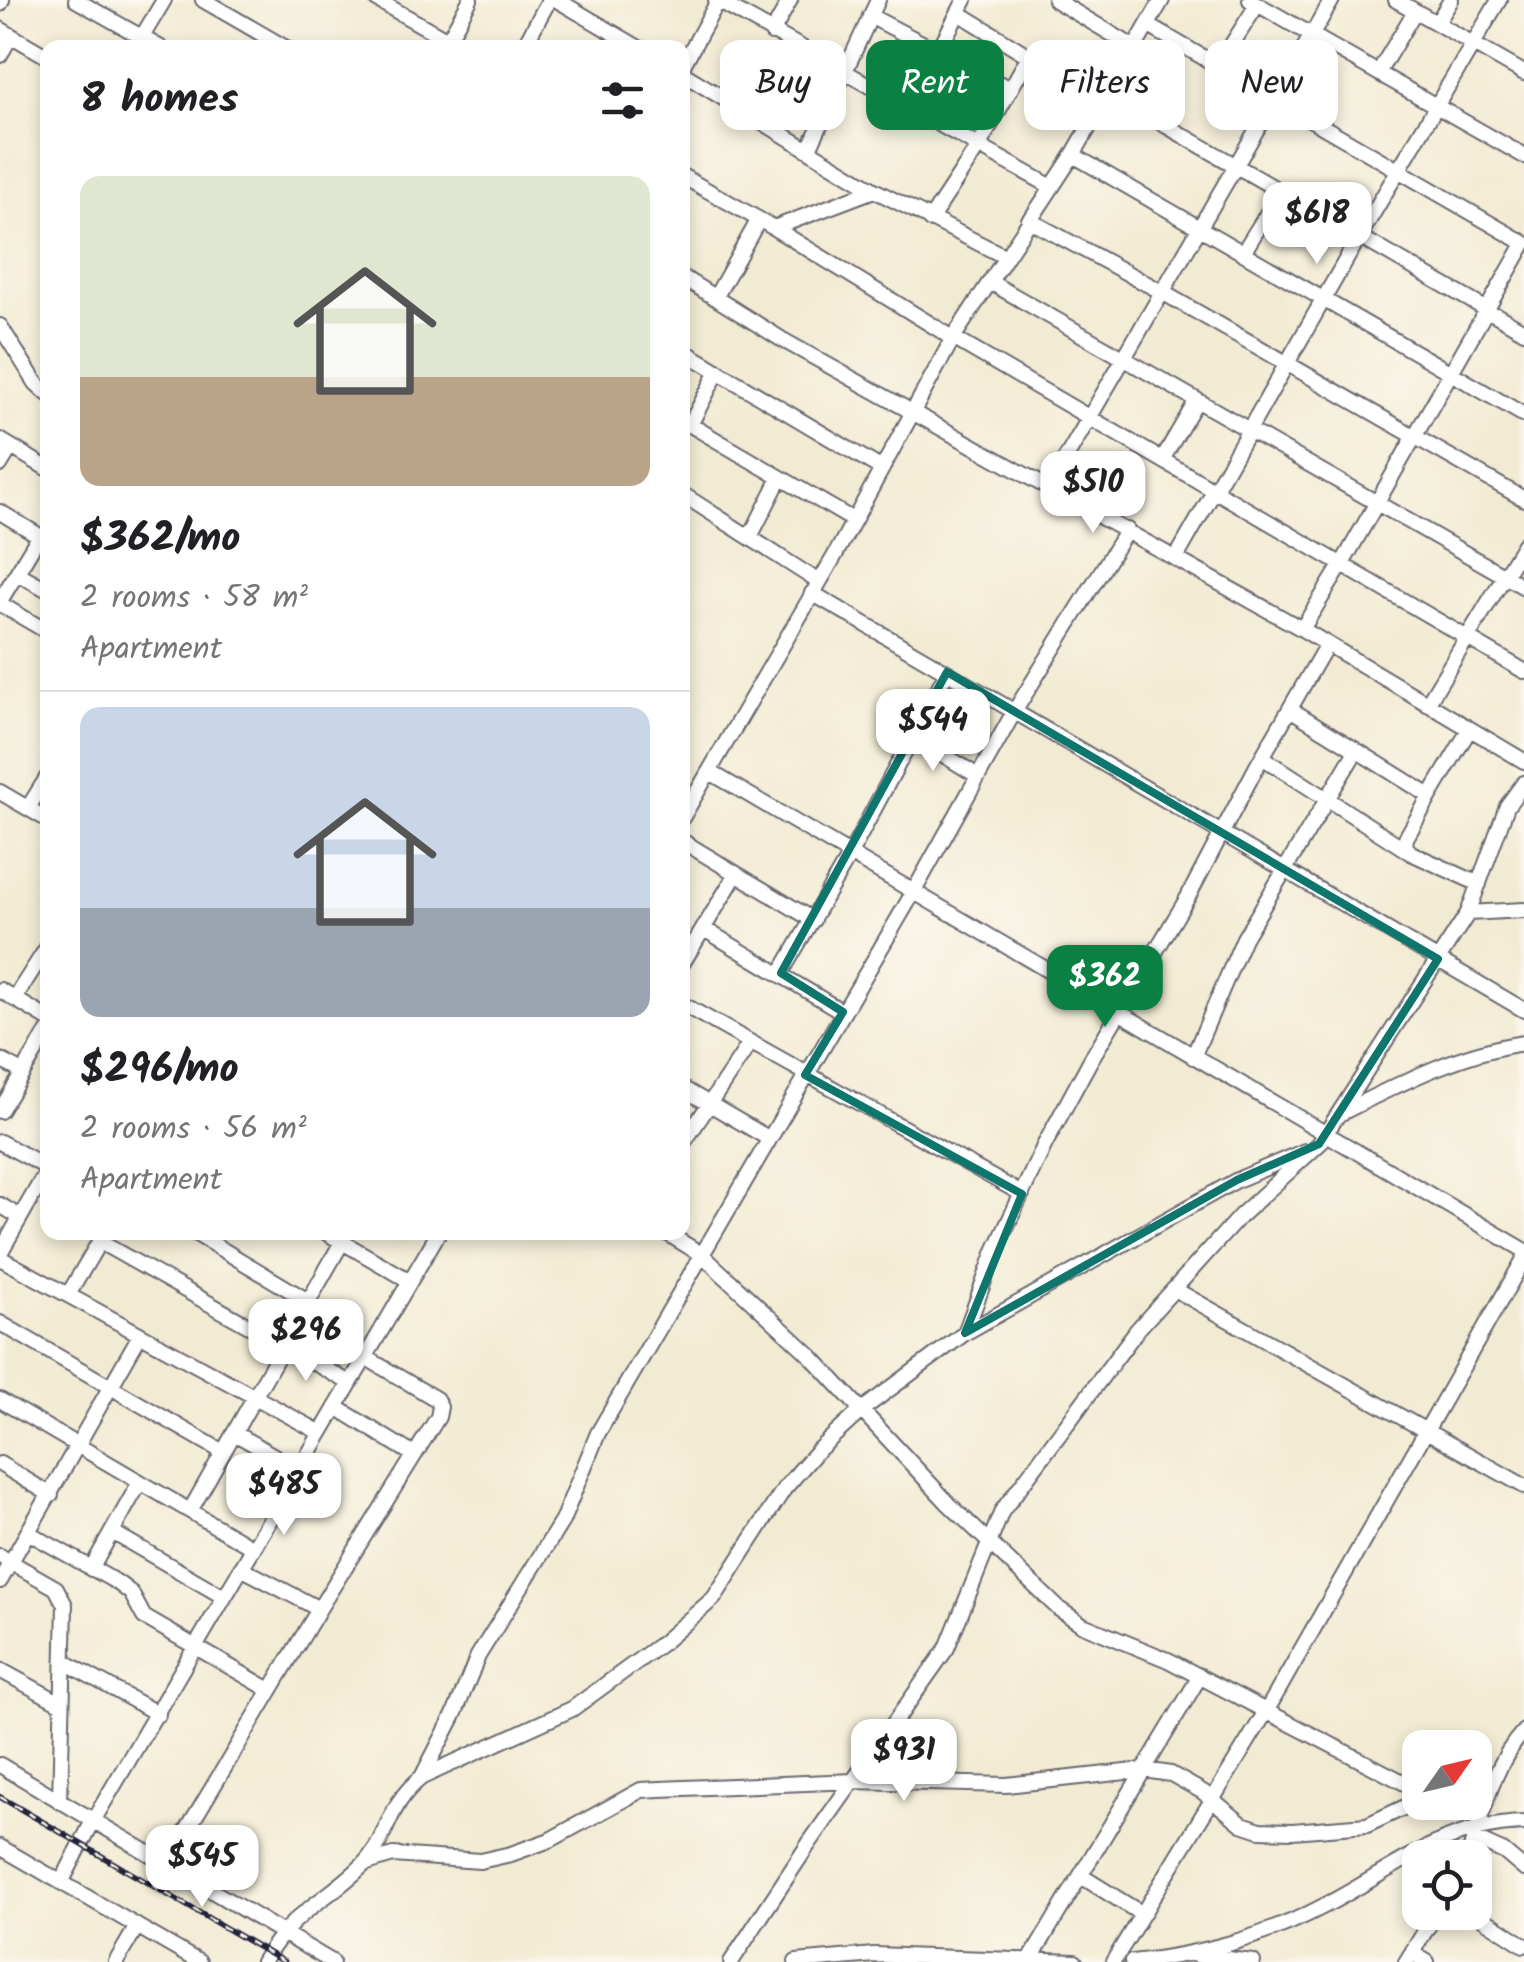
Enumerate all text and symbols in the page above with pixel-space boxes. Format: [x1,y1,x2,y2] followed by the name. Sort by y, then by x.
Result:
[720,40,846,130] chip: Buy
[866,40,1004,130] chip: Rent
[1024,40,1185,130] chip: Filters
[1205,40,1338,130] chip: New
[80,67,238,134] text: 8 homes
[595,73,650,128] icon: filters
[1258,182,1376,267] pin: $618
[1285,189,1349,240] text: $618
[275,241,455,421] icon: home
[1034,451,1152,536] pin: $510
[1062,458,1124,509] text: $510
[80,506,240,573] text: $362/mo
[80,573,308,624] text: 2 rooms · 58 m²
[80,624,222,675] text: Apartment
[874,689,992,774] pin: $544
[898,696,968,747] text: $544
[275,772,455,952] icon: home
[1046,945,1164,1030] pin: $362
[1069,952,1141,1003] text: $362
[80,1037,239,1104] text: $296/mo
[80,1104,307,1155] text: 2 rooms · 56 m²
[80,1155,222,1206] text: Apartment
[247,1299,365,1384] pin: $296
[270,1306,342,1357] text: $296
[225,1453,343,1538] pin: $485
[248,1460,320,1511] text: $485
[845,1719,963,1804] pin: $931
[873,1726,935,1777] text: $931
[1402,1730,1492,1820] north arrow
[1402,1730,1492,1930] map controls
[143,1825,261,1910] pin: $545
[168,1832,236,1883] text: $545
[1402,1840,1492,1930] button: locate

